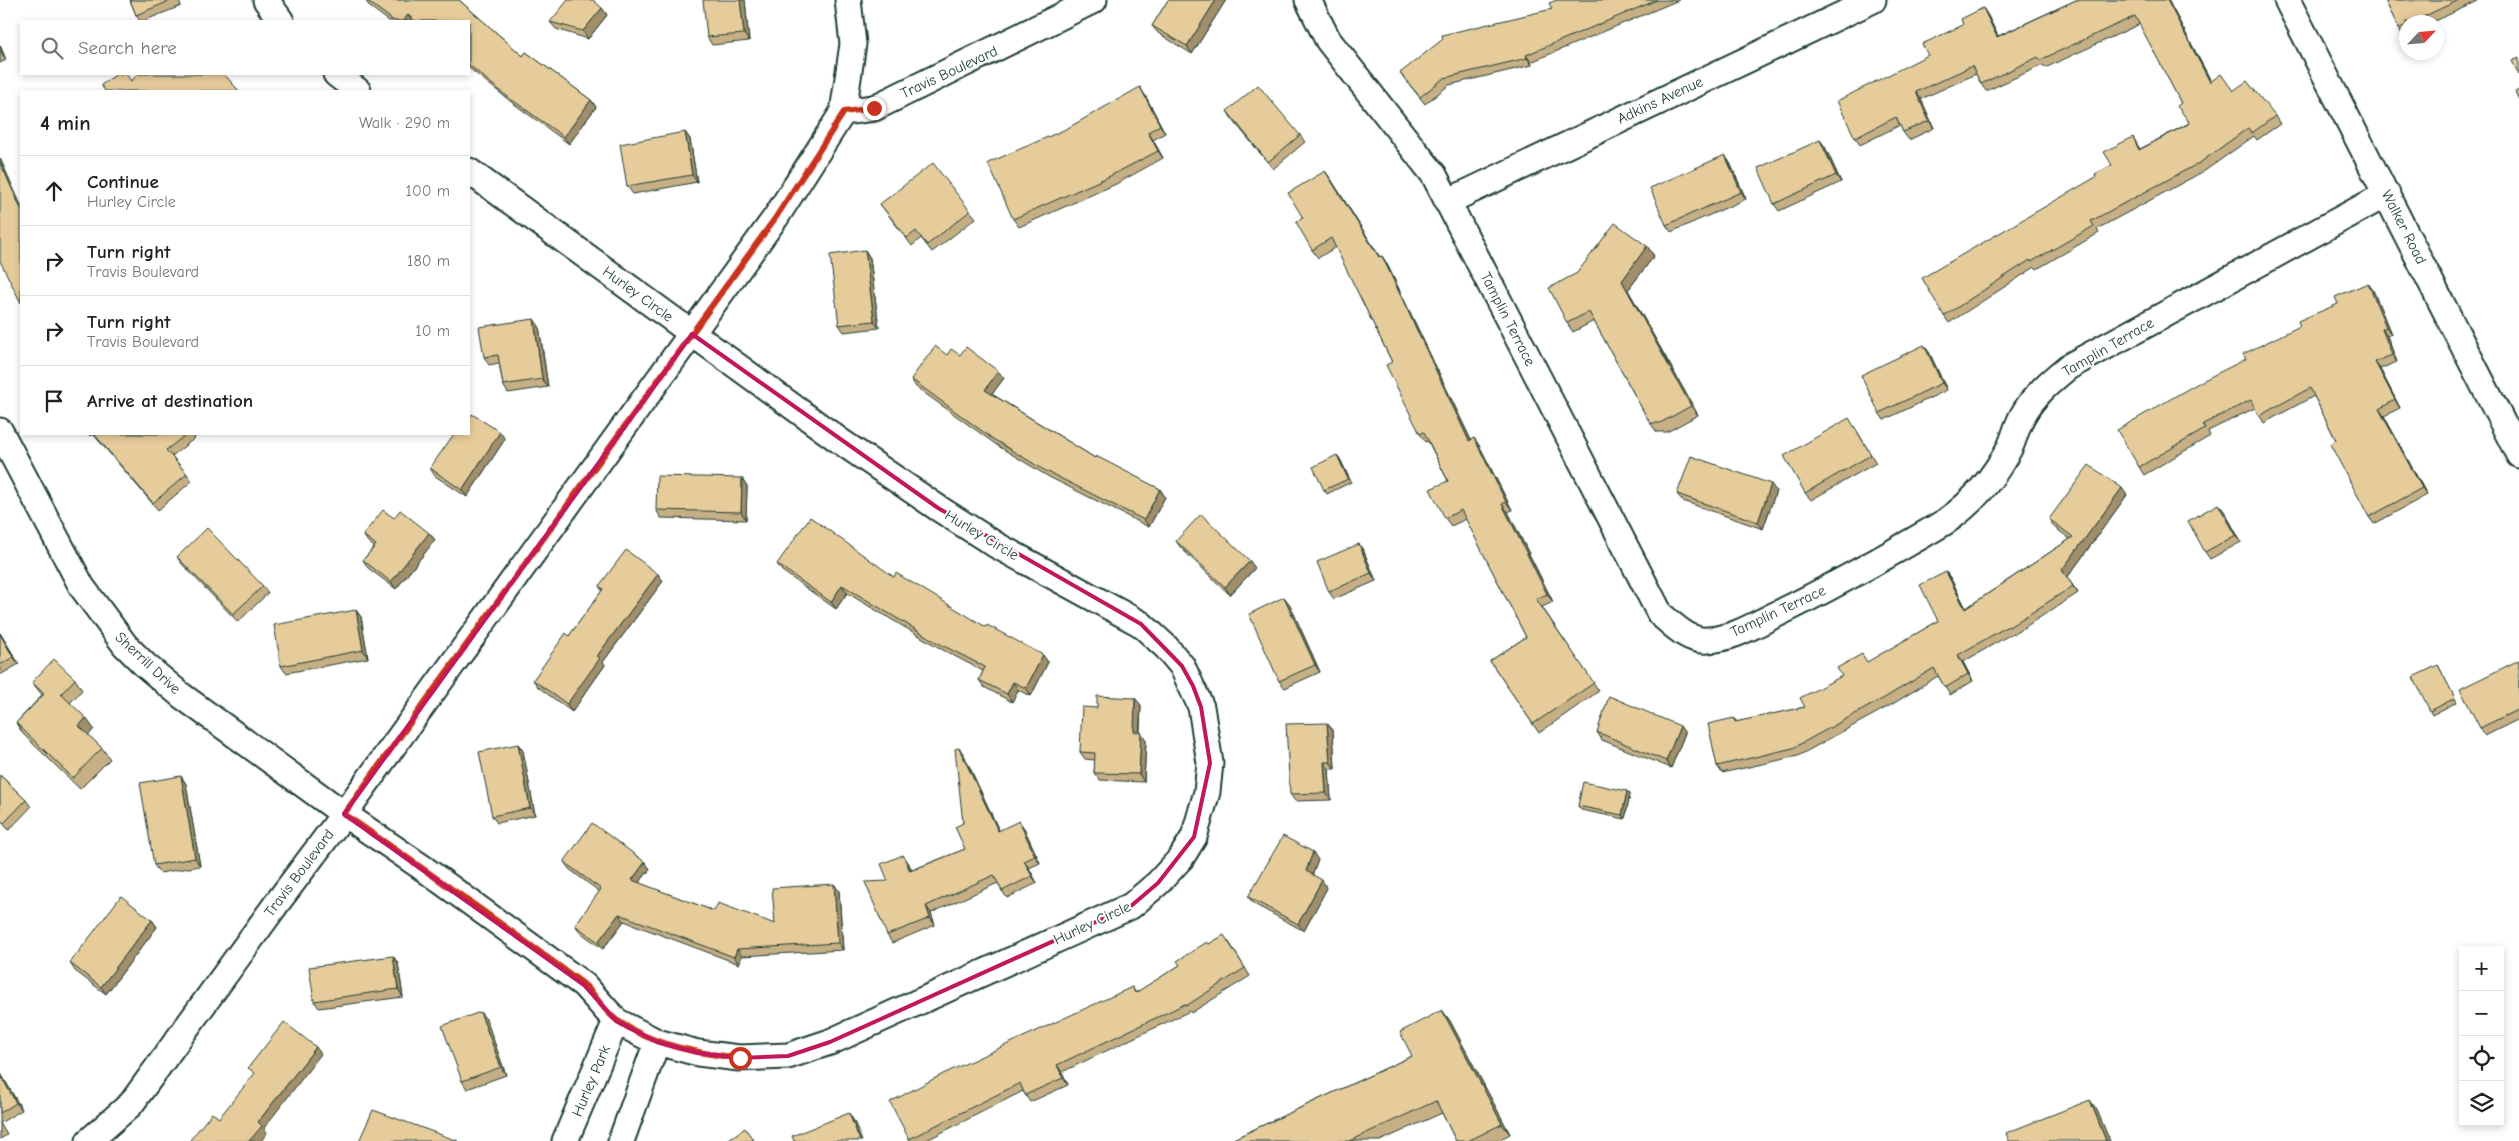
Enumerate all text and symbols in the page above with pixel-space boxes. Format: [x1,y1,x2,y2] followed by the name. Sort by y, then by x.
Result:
[2399,15,2444,60] north arrow
[20,20,470,75] search box
[38,34,66,62] icon: search
[78,37,177,59] text: Search here
[898,42,1000,102] street label: Travis Boulevard
[1614,72,1706,128] street label: Adkins Avenue
[863,97,886,120] route end
[40,111,91,135] text: 4 min
[359,114,450,132] text: Walk · 290 m
[87,171,159,193] text: Continue
[40,177,68,205] icon: ahead
[406,182,450,200] text: 100 m
[2378,187,2430,267] street label: Walker Road
[87,193,176,211] text: Hurley Circle
[87,241,171,263] text: Turn right
[40,247,68,275] icon: right
[407,252,450,270] text: 180 m
[599,262,677,326] street label: Hurley Circle
[87,263,199,281] text: Travis Boulevard
[1477,269,1540,369] street label: Tamplin Terrace
[87,311,171,333] text: Turn right
[2059,313,2157,380] street label: Tamplin Terrace
[40,317,68,345] icon: right
[415,322,450,340] text: 10 m
[87,333,199,351] text: Travis Boulevard
[40,387,68,415] icon: arrive
[87,390,253,412] text: Arrive at destination
[942,506,1023,564] street label: Hurley Circle
[1728,581,1829,641] street label: Tamplin Terrace
[112,628,185,698] street label: Sherrill Drive
[260,826,338,920] street label: Travis Boulevard
[1051,897,1134,949] street label: Hurley Circle
[2459,946,2504,1126] map controls
[2459,946,2504,991] button: +
[2459,991,2504,1036] button: −
[2459,1036,2504,1081] button: locate
[568,1042,614,1119] street label: Hurley Park
[729,1047,752,1070] route start
[2459,1081,2504,1126] button: layers

